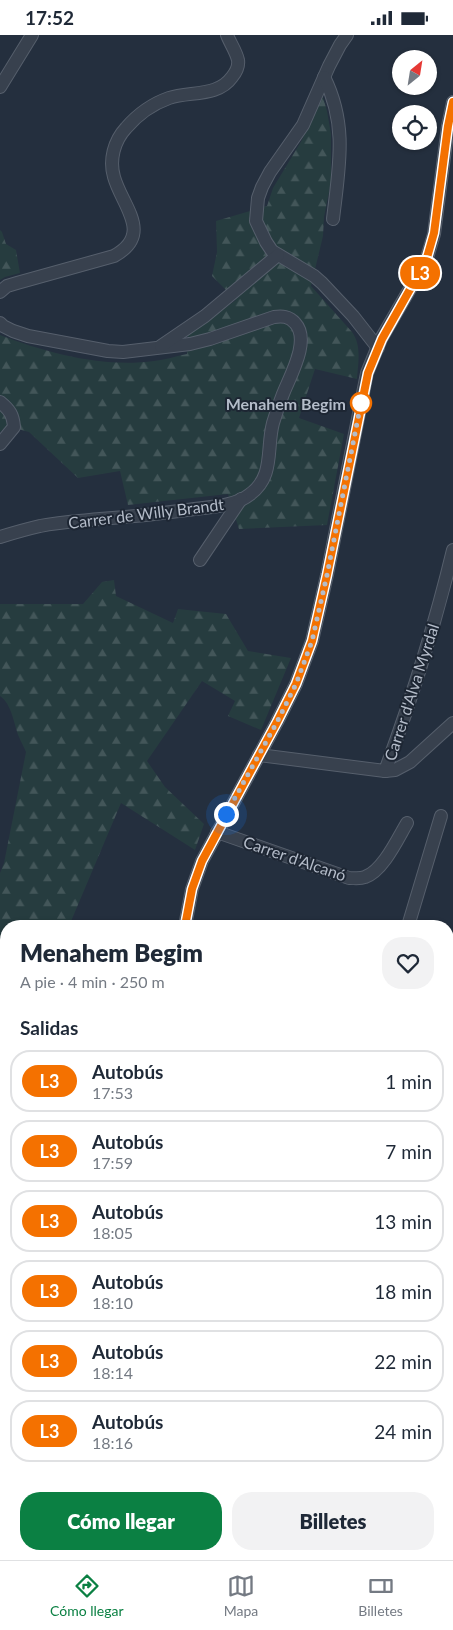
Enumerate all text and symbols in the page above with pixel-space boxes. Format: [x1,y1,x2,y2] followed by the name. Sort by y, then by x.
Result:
[25,6,74,29] text: 17:52
[392,50,438,95] north arrow
[392,50,437,150] map controls
[392,105,437,150] button: locate
[398,257,442,289] line badge: L3
[410,262,430,284] text: L3
[350,392,372,414] marker: Menahem Begim
[226,394,346,413] place label: Menahem Begim
[67,494,225,532] street label: Carrer de Willy Brandt
[380,621,442,763] street label: Carrer d'Alva Myrdal
[214,802,239,827] your location
[241,832,349,884] street label: Carrer d'Alcanó
[382,937,434,989] button: heart
[20,938,203,967] text: Menahem Begim
[20,972,165,991] text: A pie · 4 min · 250 m
[20,1016,78,1039] text: Salidas
[92,1060,163,1083] text: Autobús
[40,1070,59,1092] text: L3
[385,1070,432,1093] text: 1 min
[92,1083,133,1102] text: 17:53
[92,1130,163,1153] text: Autobús
[40,1140,59,1162] text: L3
[385,1140,432,1163] text: 7 min
[92,1153,133,1172] text: 17:59
[92,1200,163,1223] text: Autobús
[40,1210,59,1232] text: L3
[374,1210,432,1233] text: 13 min
[92,1223,133,1242] text: 18:05
[92,1270,163,1293] text: Autobús
[40,1280,59,1302] text: L3
[374,1280,432,1303] text: 18 min
[92,1293,133,1312] text: 18:10
[92,1340,163,1363] text: Autobús
[40,1350,59,1372] text: L3
[374,1350,432,1373] text: 22 min
[92,1363,133,1382] text: 18:14
[92,1410,163,1433] text: Autobús
[40,1420,59,1442] text: L3
[374,1420,432,1443] text: 24 min
[92,1433,133,1452] text: 18:16
[20,1492,222,1550] button: Cómo llegar
[232,1492,434,1550] button: Billetes
[50,1572,124,1619] tab: Cómo llegar
[224,1572,258,1619] tab: Mapa
[358,1572,403,1619] tab: Billetes

